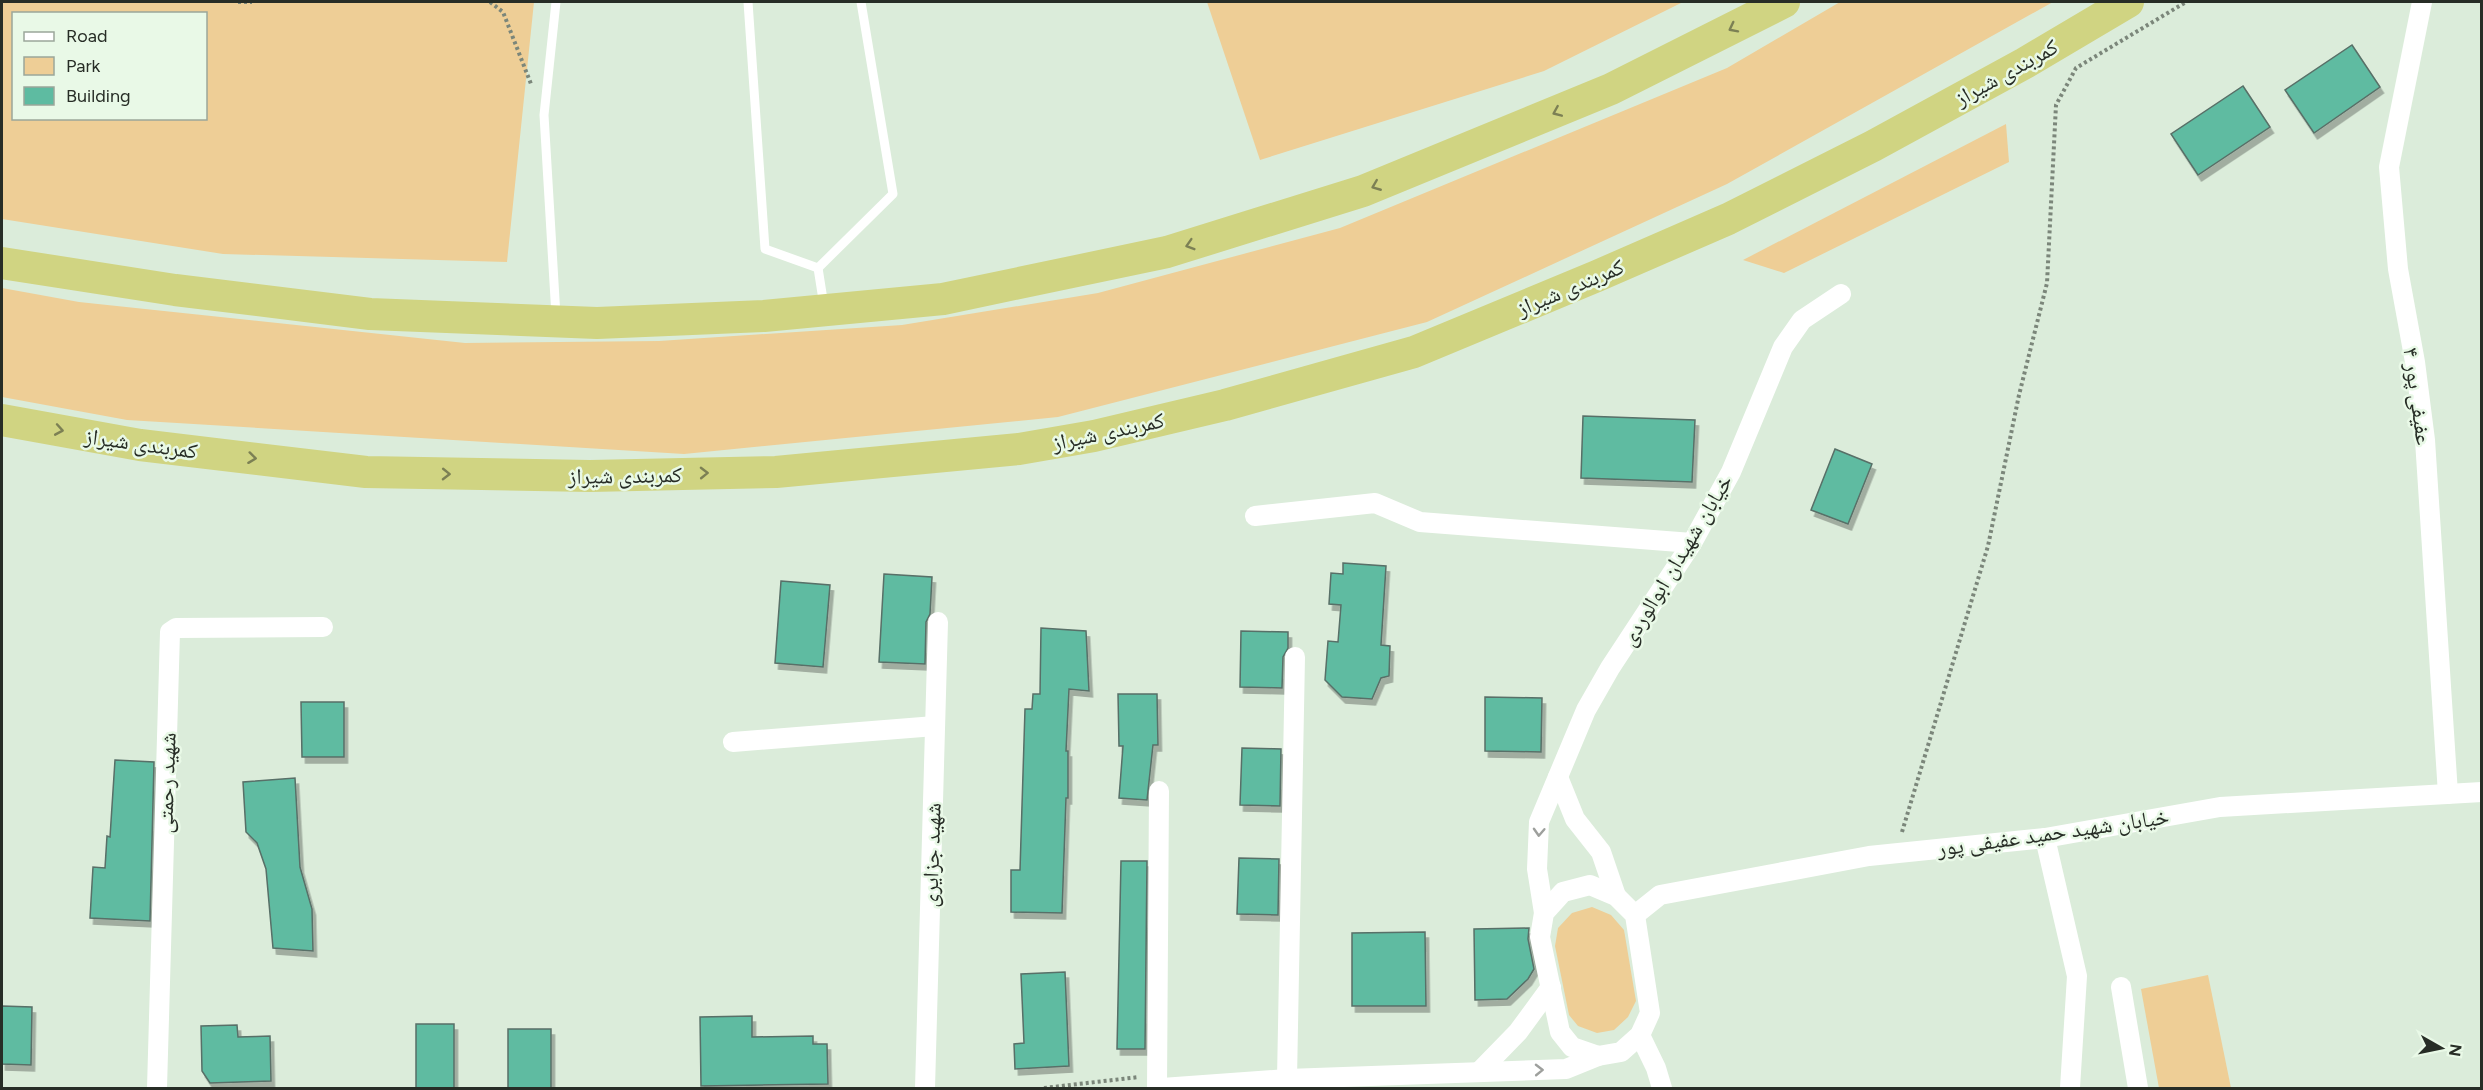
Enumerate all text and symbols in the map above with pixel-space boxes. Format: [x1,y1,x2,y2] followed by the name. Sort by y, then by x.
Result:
[12,12,207,120] legend
[1728,21,1739,33] one-way arrow
[66,25,107,47] text: Road
[1949,33,2063,112] street label: کمربندی شیراز
[66,55,101,77] text: Park
[66,85,131,107] text: Building
[1552,105,1563,117] one-way arrow
[1371,178,1382,191] one-way arrow
[1185,238,1196,250] one-way arrow
[1512,253,1628,323] street label: کمربندی شیراز
[2397,346,2438,447] street label: عفیفی پور ۴
[1049,406,1167,457] street label: کمربندی شیراز
[82,422,199,465] street label: کمربندی شیراز
[54,424,64,436] one-way arrow
[247,452,257,464] one-way arrow
[567,461,682,490] street label: کمربندی شیراز
[442,467,451,480] one-way arrow
[700,467,709,480] one-way arrow
[1615,470,1738,651] street label: خیابان شهیدان ابوالوردی
[151,732,182,834] street label: شهید رحمتی
[916,802,947,908] street label: شهید جزایری
[1934,803,2171,862] street label: خیابان شهید حمید عفیفی پور
[1533,827,1546,836] one-way arrow
[2411,1018,2471,1078] north arrow
[2445,1043,2466,1058] text: N
[1534,1064,1543,1076] one-way arrow

